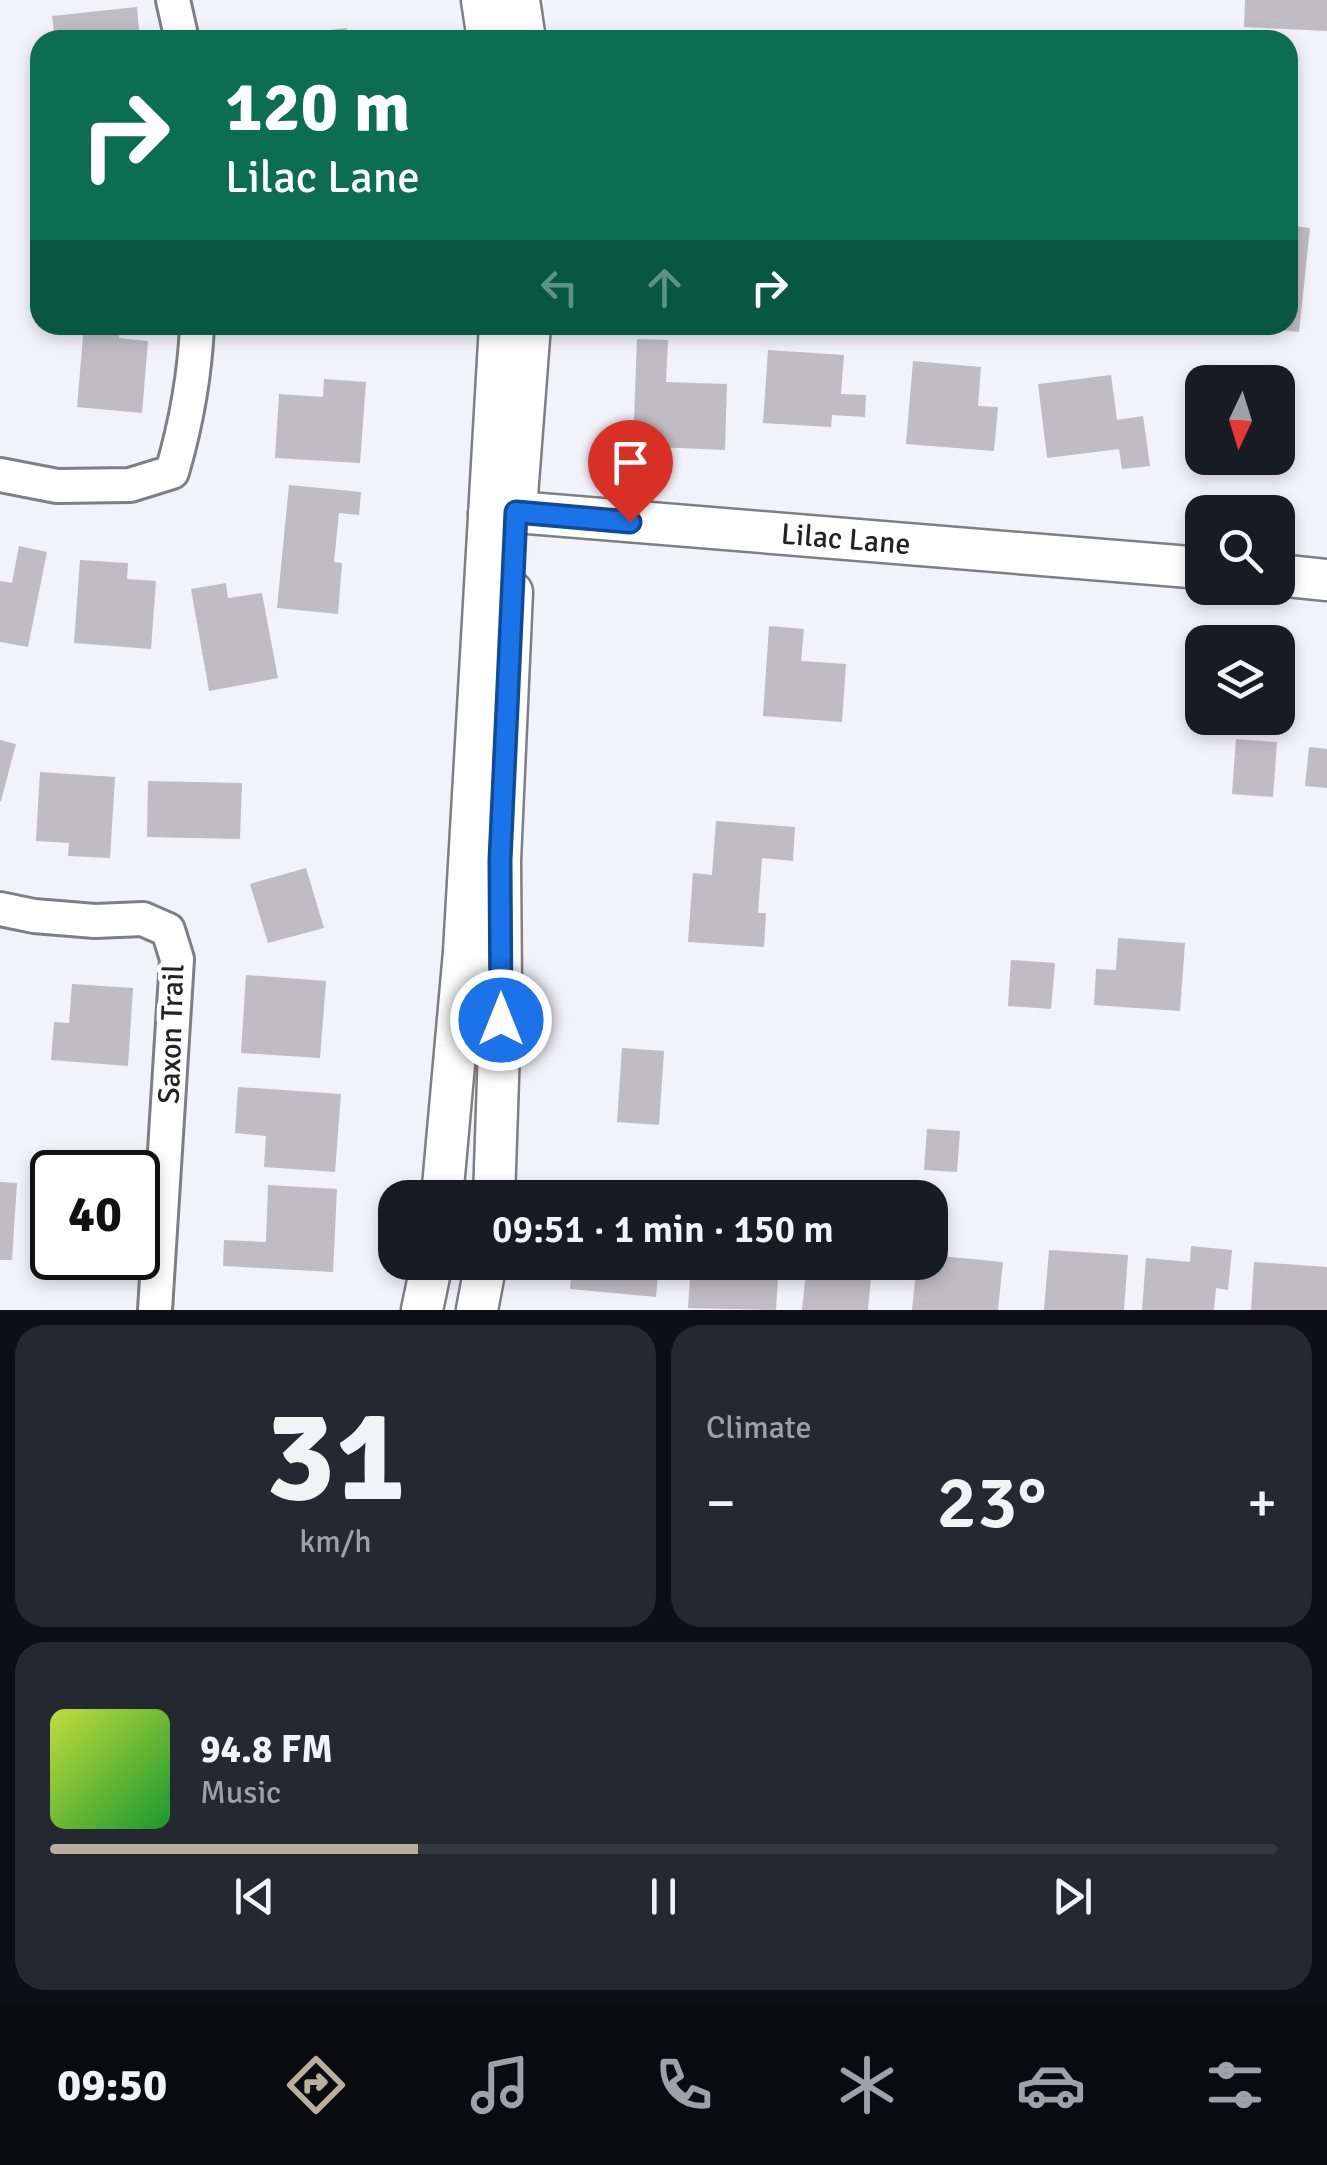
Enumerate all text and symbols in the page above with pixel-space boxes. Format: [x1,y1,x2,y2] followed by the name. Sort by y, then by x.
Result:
[225,64,410,150] text: 120 m
[60,70,190,200] icon: right
[225,150,420,205] text: Lilac Lane
[532,260,587,315] icon: left
[637,260,692,315] icon: ahead
[742,260,797,315] icon: right
[1185,365,1295,475] north arrow
[1185,365,1295,735] map controls
[588,420,673,523] pin
[603,435,658,490] icon: arrive
[1185,495,1295,605] button: search
[780,516,912,563] street label: Lilac Lane
[1185,625,1295,735] button: layers
[151,963,192,1105] street label: Saxon Trail
[449,968,553,1072] position arrow
[30,1150,160,1280] speed limit sign: 40
[492,1206,834,1253] text: 09:51 · 1 min · 150 m
[265,1377,406,1537] text: 31
[706,1408,812,1447] text: Climate
[937,1456,1046,1549] text: 23°
[706,1469,736,1537] text: −
[1247,1469,1277,1537] text: +
[299,1522,372,1561] text: km/h
[200,1726,333,1773] text: 94.8 FM
[200,1773,281,1812] text: Music
[227,1869,282,1924] icon: previous
[636,1869,691,1924] icon: pause
[1045,1869,1100,1924] icon: next
[281,2050,351,2120] icon: directions
[465,2050,535,2120] icon: music
[649,2050,719,2120] icon: phone
[832,2050,902,2120] icon: climate
[1016,2050,1086,2120] icon: car
[1200,2050,1270,2120] icon: filters
[57,2058,167,2113] text: 09:50

